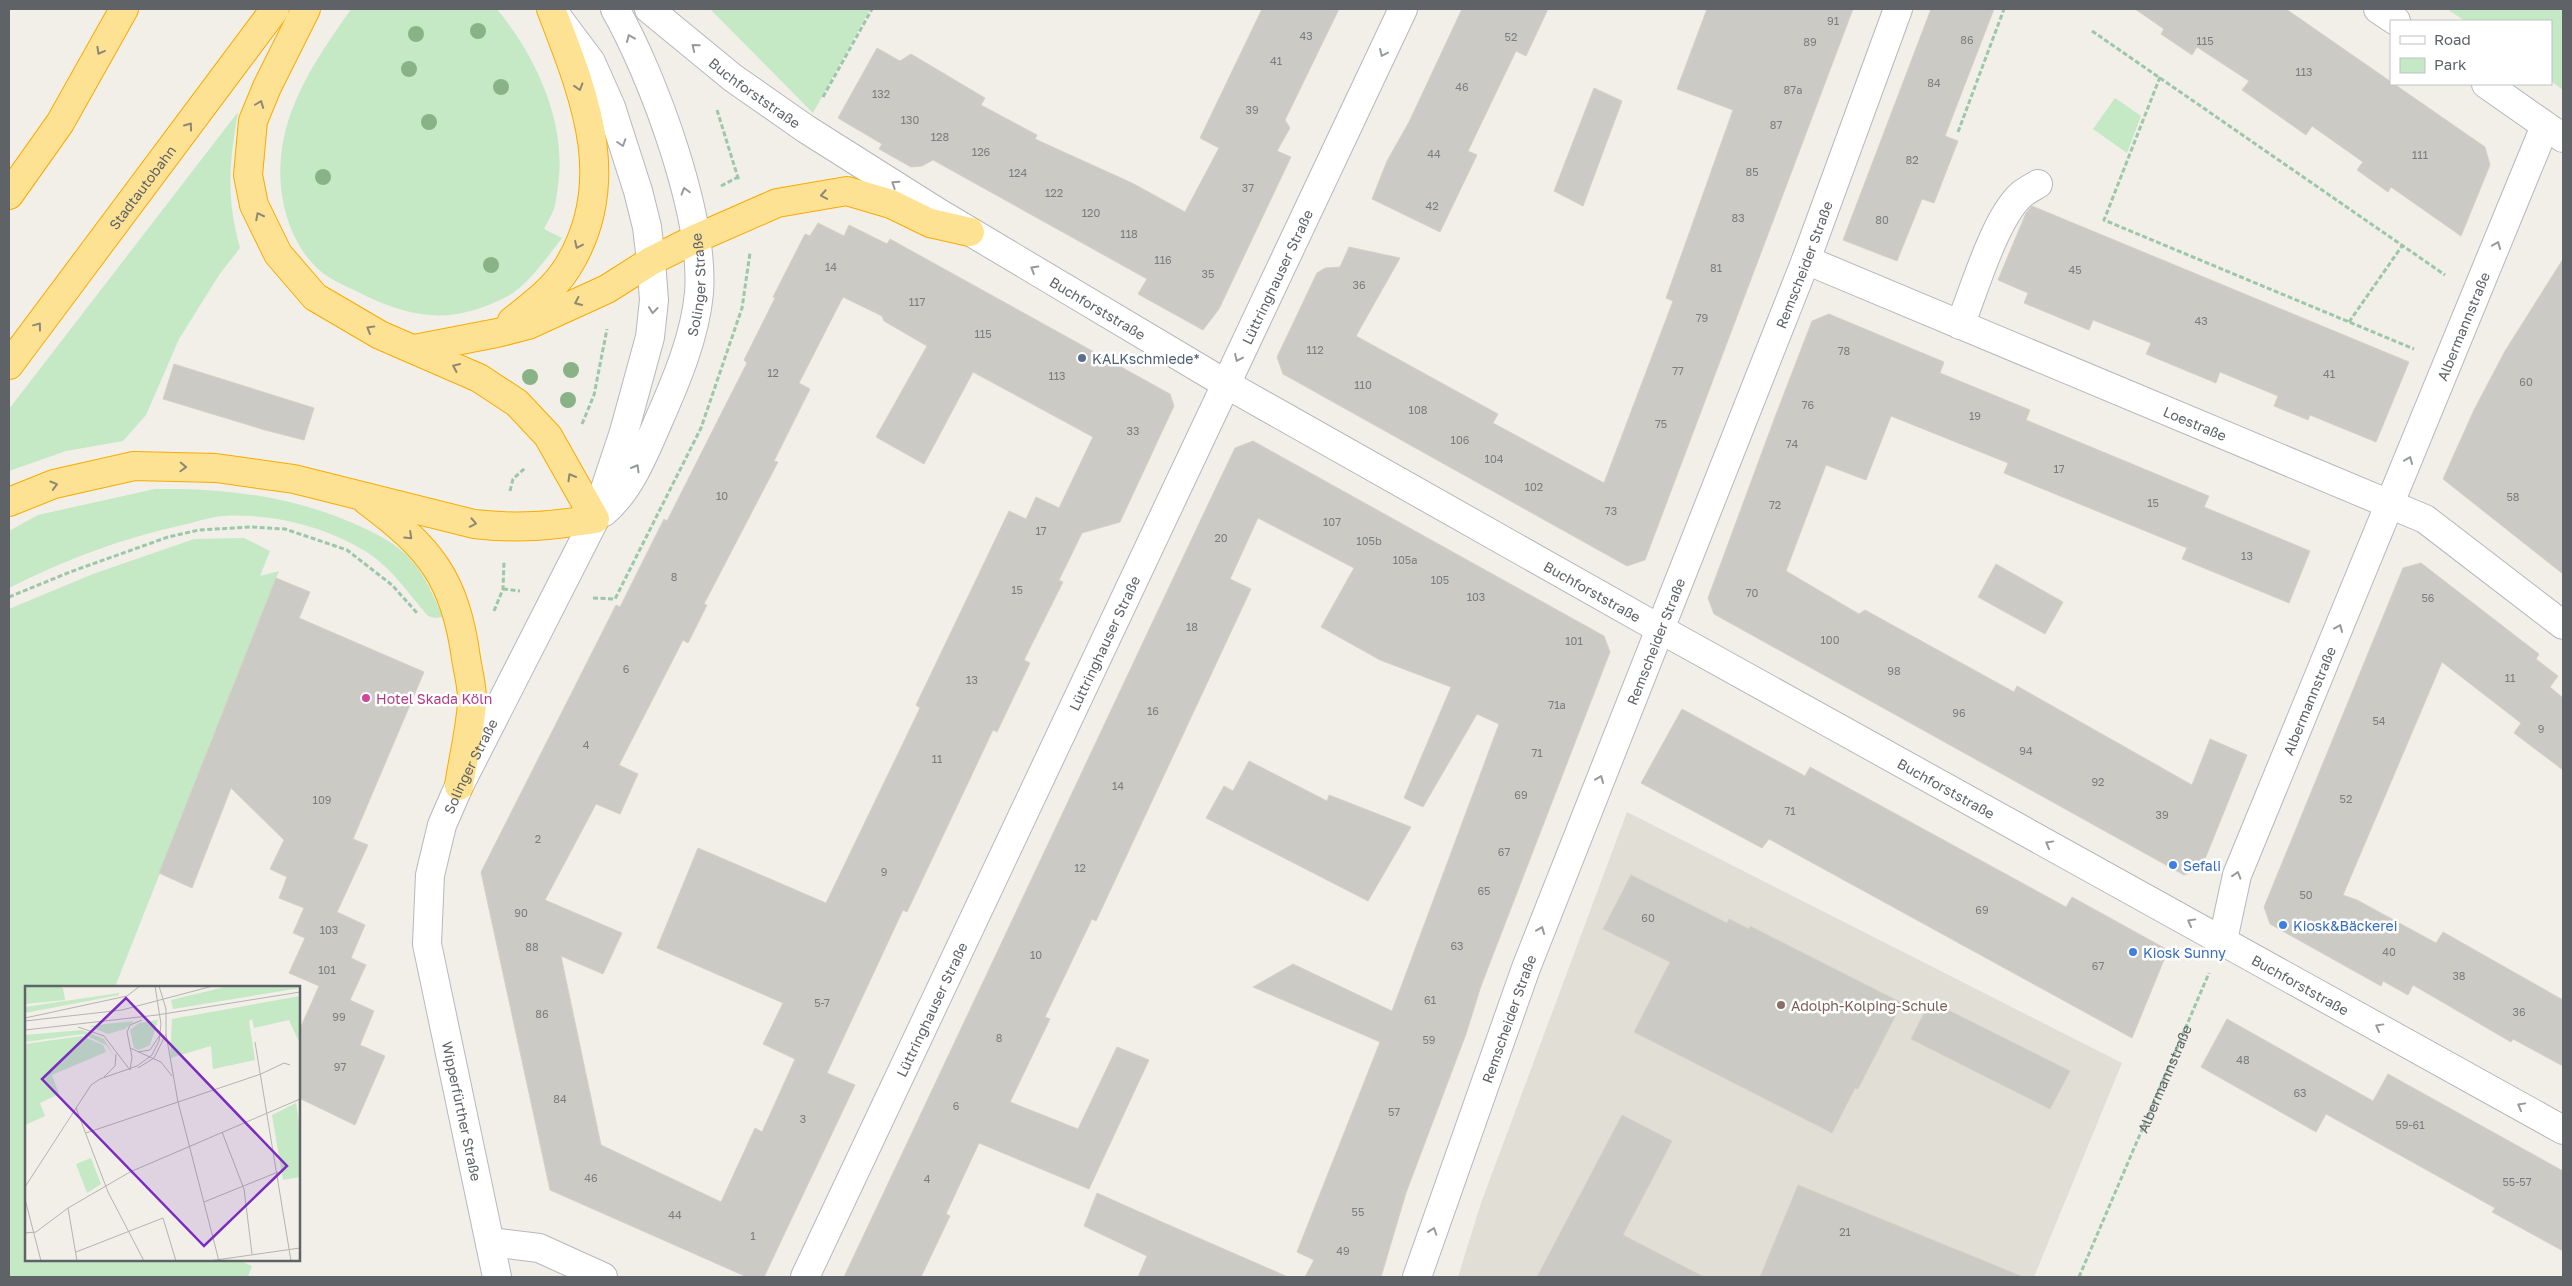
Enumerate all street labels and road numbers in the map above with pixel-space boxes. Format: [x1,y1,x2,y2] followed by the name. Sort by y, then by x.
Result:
[706,54,804,131] street label: Buchforststraße
[105,142,179,233] street label: Stadtautobahn
[1771,198,1835,331] street label: Remscheider Straße
[1238,207,1316,347] street label: Lüttringhauser Straße
[683,232,708,338] street label: Solinger Straße
[2433,269,2493,383] street label: Albermannstraße
[1047,273,1149,343] street label: Buchforststraße
[2161,402,2229,444] street label: Loestraße
[1541,557,1644,625] street label: Buchforststraße
[1065,573,1143,713] street label: Lüttringhauser Straße
[1622,575,1688,707] street label: Remscheider Straße
[2279,644,2339,757] street label: Albermannstraße
[440,716,500,816] street label: Solinger Straße
[1895,754,1998,822] street label: Buchforststraße
[892,939,970,1079] street label: Lüttringhauser Straße
[2249,951,2352,1018] street label: Buchforststraße
[1478,952,1539,1085] street label: Remscheider Straße
[2133,1022,2195,1135] street label: Albermannstraße
[439,1039,485,1183] street label: Wipperfürther Straße

